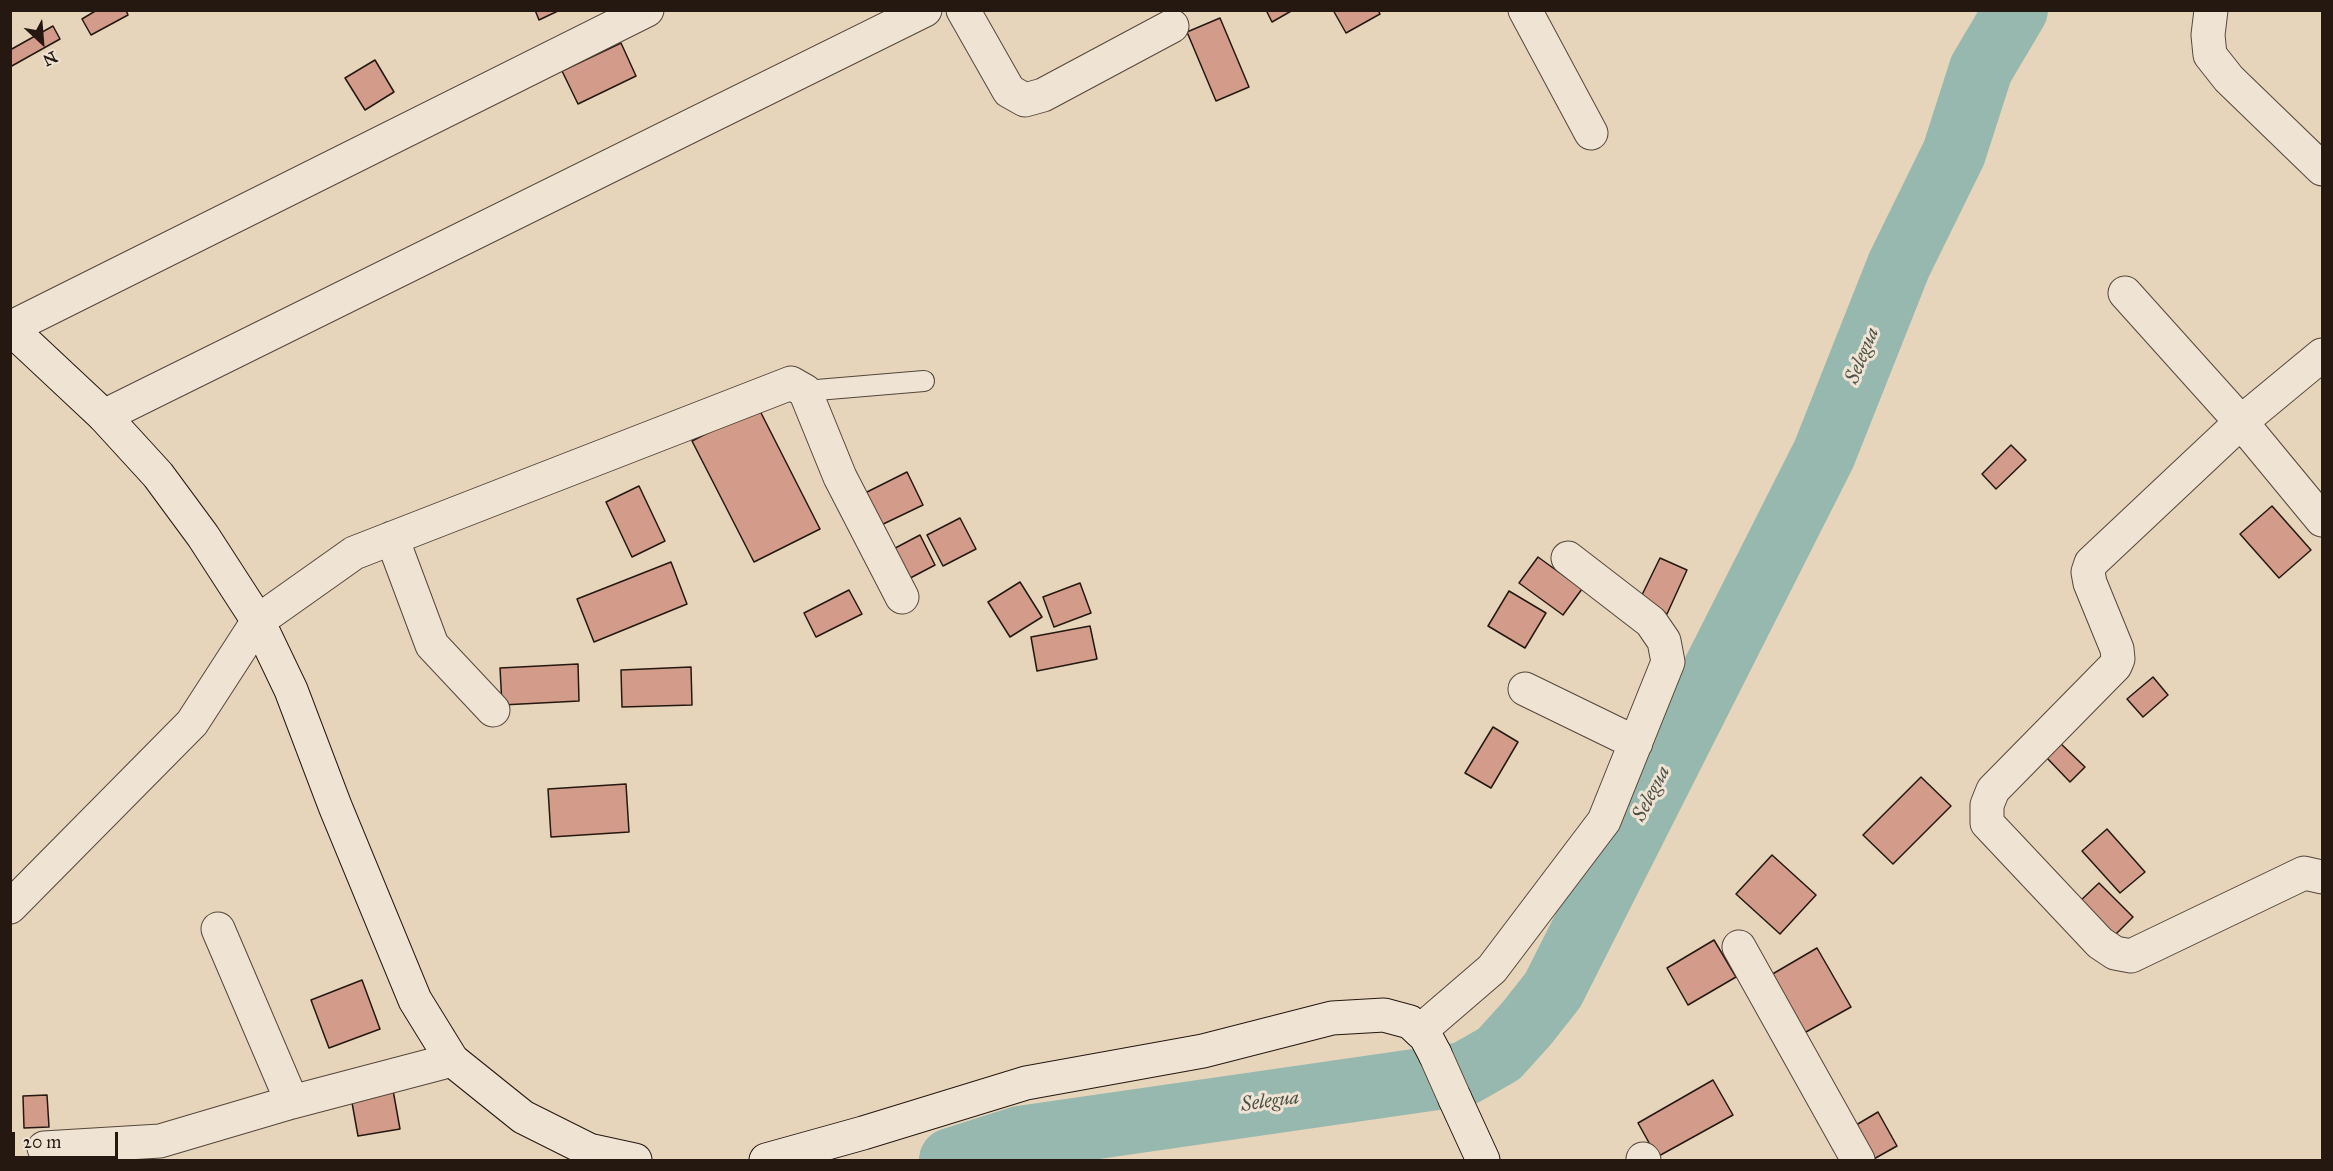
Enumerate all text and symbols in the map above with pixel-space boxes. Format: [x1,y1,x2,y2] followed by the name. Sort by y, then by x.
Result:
[12,12,72,72] north arrow
[40,47,60,70] text: N
[1841,324,1885,388] water label: Selegua
[1628,762,1676,826] water label: Selegua
[1239,1086,1301,1118] water label: Selegua
[15,1120,122,1158] scale bar
[23,1131,61,1153] text: 20 m

